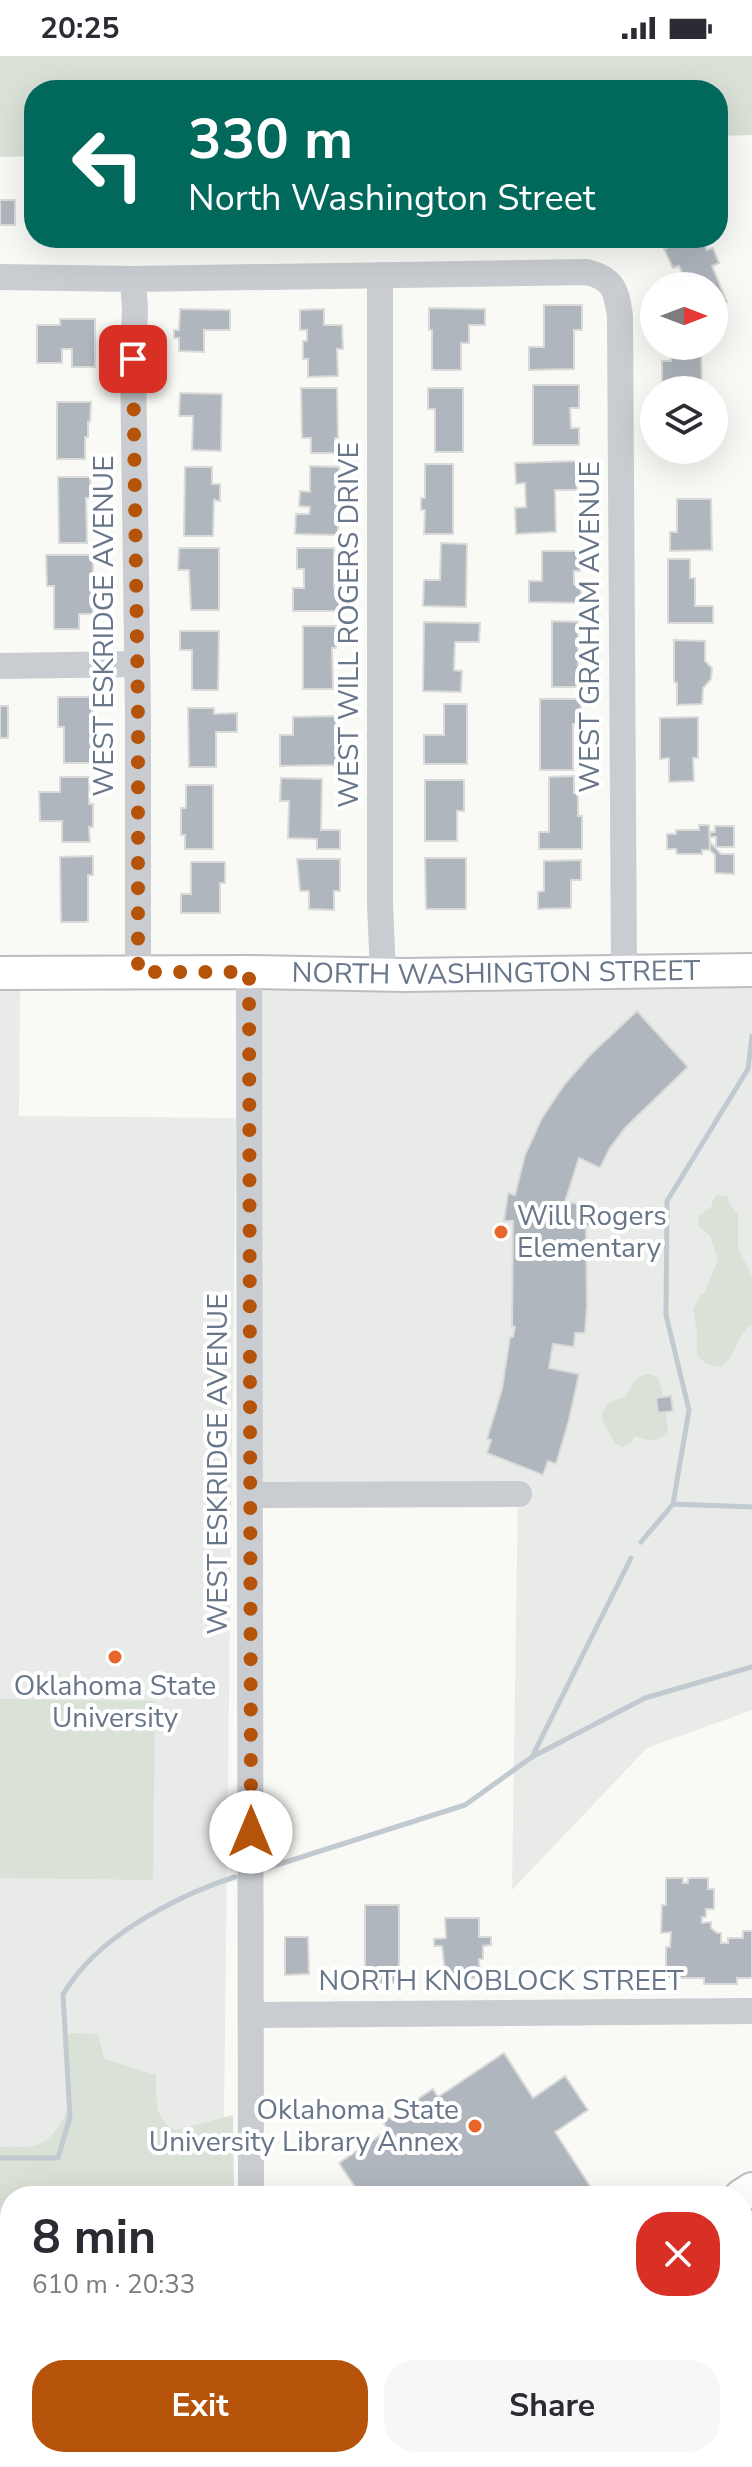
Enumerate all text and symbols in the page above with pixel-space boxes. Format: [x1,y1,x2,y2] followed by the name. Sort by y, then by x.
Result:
[40,8,119,49] text: 20:25
[188,101,353,178] text: 330 m
[56,112,160,216] icon: left
[188,174,595,223] text: North Washington Street
[640,272,728,360] north arrow
[640,272,728,464] map controls
[99,325,167,393] pin
[111,337,155,381] icon: arrive
[640,376,728,464] button: layers
[330,442,368,808] street label: WEST WILL ROGERS DRIVE
[85,456,123,796] street label: WEST ESKRIDGE AVENUE
[571,461,609,793] street label: WEST GRAHAM AVENUE
[291,952,701,994] street label: NORTH WASHINGTON STREET
[517,1197,667,1267] place label: Will Rogers Elementary
[492,1223,510,1241] marker: Will Rogers Elementary
[199,1294,237,1634] street label: WEST ESKRIDGE AVENUE
[106,1648,124,1666] marker: Oklahoma State University
[14,1667,216,1737] place label: Oklahoma State University
[209,1790,293,1874] position arrow
[318,1962,684,2000] street label: NORTH KNOBLOCK STREET
[149,2091,459,2161] place label: Oklahoma State University Library Annex
[466,2117,484,2135] marker: Oklahoma State University Library Annex
[32,2204,156,2270] text: 8 min
[636,2212,720,2296] button: close
[32,2267,195,2302] text: 610 m · 20:33
[32,2360,368,2452] button: Exit
[384,2360,720,2452] button: Share

